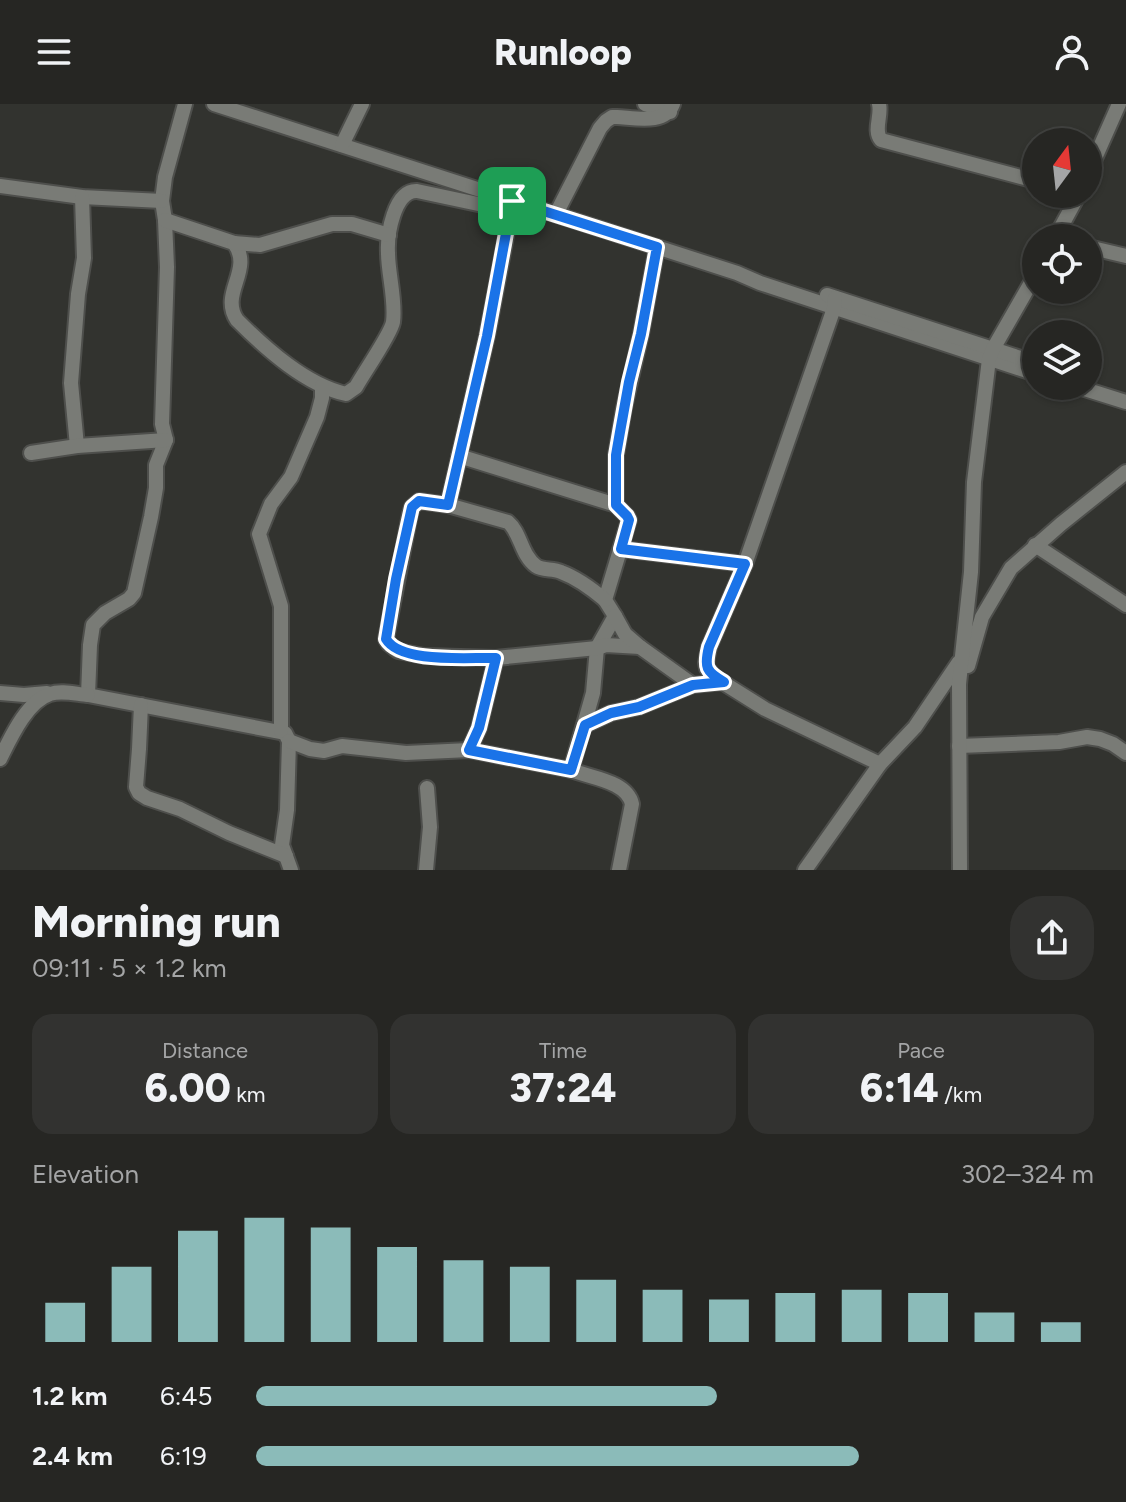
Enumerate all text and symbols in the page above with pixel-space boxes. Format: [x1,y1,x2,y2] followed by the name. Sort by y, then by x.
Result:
[32,30,76,74] icon: menu
[1050,30,1094,74] icon: person
[494,31,632,74] text: Runloop
[1022,128,1102,208] north arrow
[1022,128,1102,400] map controls
[478,167,546,235] pin
[490,179,534,223] icon: arrive
[1022,224,1102,304] button: locate
[1022,320,1102,400] button: layers
[32,895,281,948] text: Morning run
[1010,896,1094,980] button: share
[32,952,227,984] text: 09:11 · 5 × 1.2 km
[162,1037,248,1064] text: Distance
[539,1037,587,1064] text: Time
[897,1037,945,1064] text: Pace
[144,1064,231,1112] text: 6.00
[509,1064,617,1112] text: 37:24
[860,1064,939,1112] text: 6:14
[231,1081,266,1108] text: km
[939,1081,982,1108] text: /km
[32,1158,139,1190] text: Elevation
[961,1158,1094,1190] text: 302–324 m
[32,1380,107,1412] text: 1.2 km
[160,1380,212,1412] text: 6:45
[32,1440,113,1472] text: 2.4 km
[160,1440,207,1472] text: 6:19

